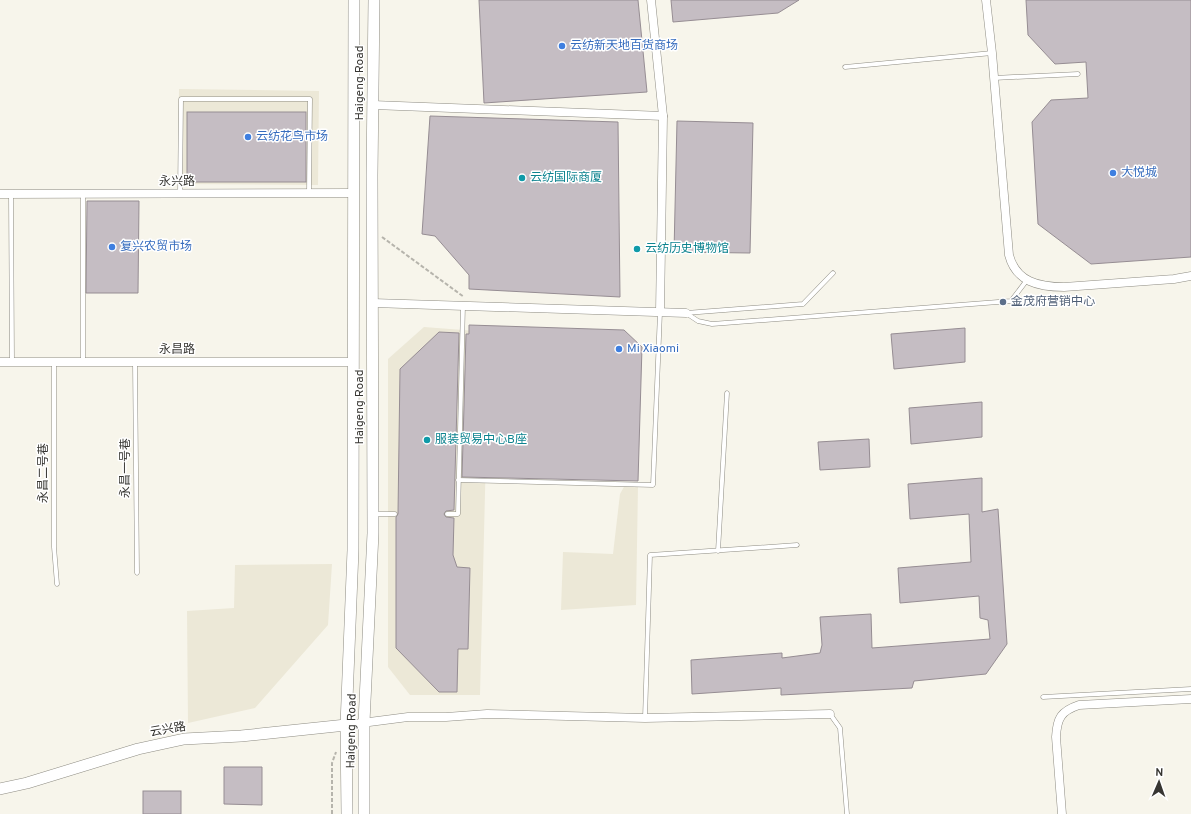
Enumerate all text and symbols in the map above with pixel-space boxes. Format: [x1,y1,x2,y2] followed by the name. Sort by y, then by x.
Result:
[570,38,678,54] place label: 云纺新天地百货商场
[557,41,567,51] marker: 云纺新天地百货商场
[352,46,368,120] street label: Haigeng Road
[256,129,328,145] place label: 云纺花鸟市场
[243,132,253,142] marker: 云纺花鸟市场
[1121,165,1157,181] place label: 大悦城
[1108,168,1118,178] marker: 大悦城
[530,170,602,186] place label: 云纺国际商厦
[517,173,527,183] marker: 云纺国际商厦
[159,174,195,190] street label: 永兴路
[120,239,192,255] place label: 复兴农贸市场
[645,241,729,257] place label: 云纺历史博物馆
[107,242,117,252] marker: 复兴农贸市场
[632,244,642,254] marker: 云纺历史博物馆
[1011,294,1095,310] place label: 金茂府营销中心
[998,297,1008,307] marker: 金茂府营销中心
[627,341,679,357] place label: Mi Xiaomi
[159,342,195,358] street label: 永昌路
[614,344,624,354] marker: Mi Xiaomi
[352,370,368,444] street label: Haigeng Road
[435,432,527,448] place label: 服装贸易中心B座
[422,435,432,445] marker: 服装贸易中心B座
[118,438,134,498] street label: 永昌一号巷
[36,443,52,503] street label: 永昌二号巷
[343,693,361,769] street label: Haigeng Road
[149,719,187,741] street label: 云兴路
[1139,762,1179,802] north arrow
[1155,766,1164,780] text: N

